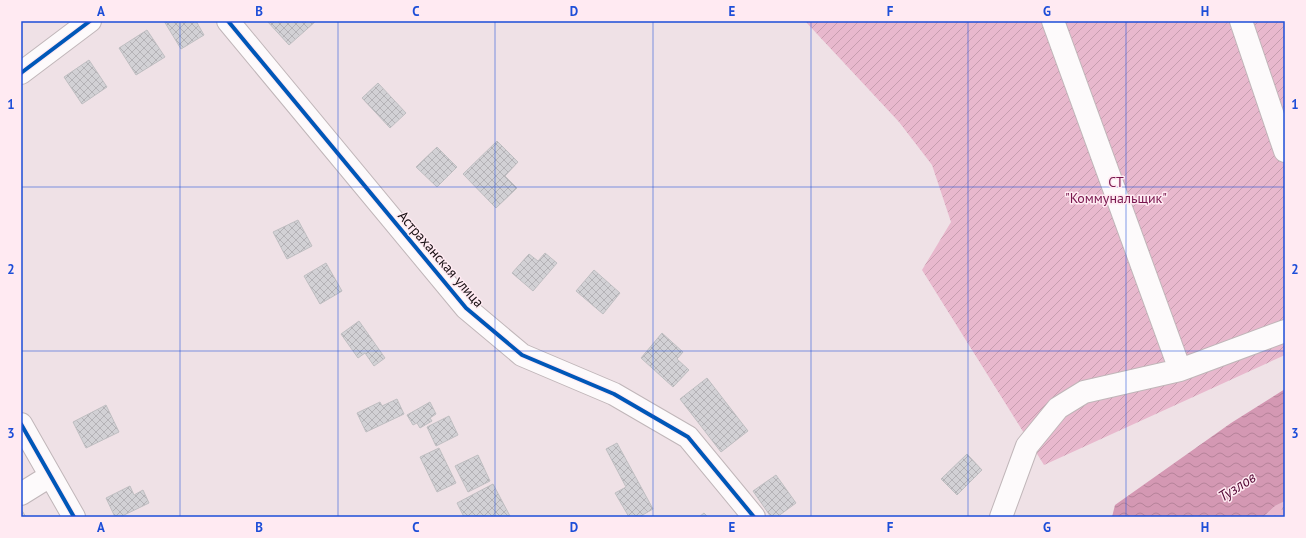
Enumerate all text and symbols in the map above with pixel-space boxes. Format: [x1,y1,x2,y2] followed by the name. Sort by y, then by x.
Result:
[97,3,105,20] text: A
[255,3,263,20] text: B
[412,3,420,20] text: C
[570,3,578,20] text: D
[729,3,736,20] text: E
[887,3,894,20] text: F
[1043,3,1051,20] text: G
[1201,3,1209,20] text: H
[7,96,15,113] text: 1
[1291,96,1299,113] text: 1
[1065,173,1167,207] park label: СТ "Коммунальщик"
[394,207,488,311] street label: Астраханская улица
[7,261,15,278] text: 2
[1291,261,1299,278] text: 2
[7,425,15,442] text: 3
[1291,425,1299,442] text: 3
[1214,467,1259,506] water label: Тузлов
[97,519,105,536] text: A
[255,519,263,536] text: B
[412,519,420,536] text: C
[570,519,578,536] text: D
[729,519,736,536] text: E
[887,519,894,536] text: F
[1043,519,1051,536] text: G
[1201,519,1209,536] text: H

